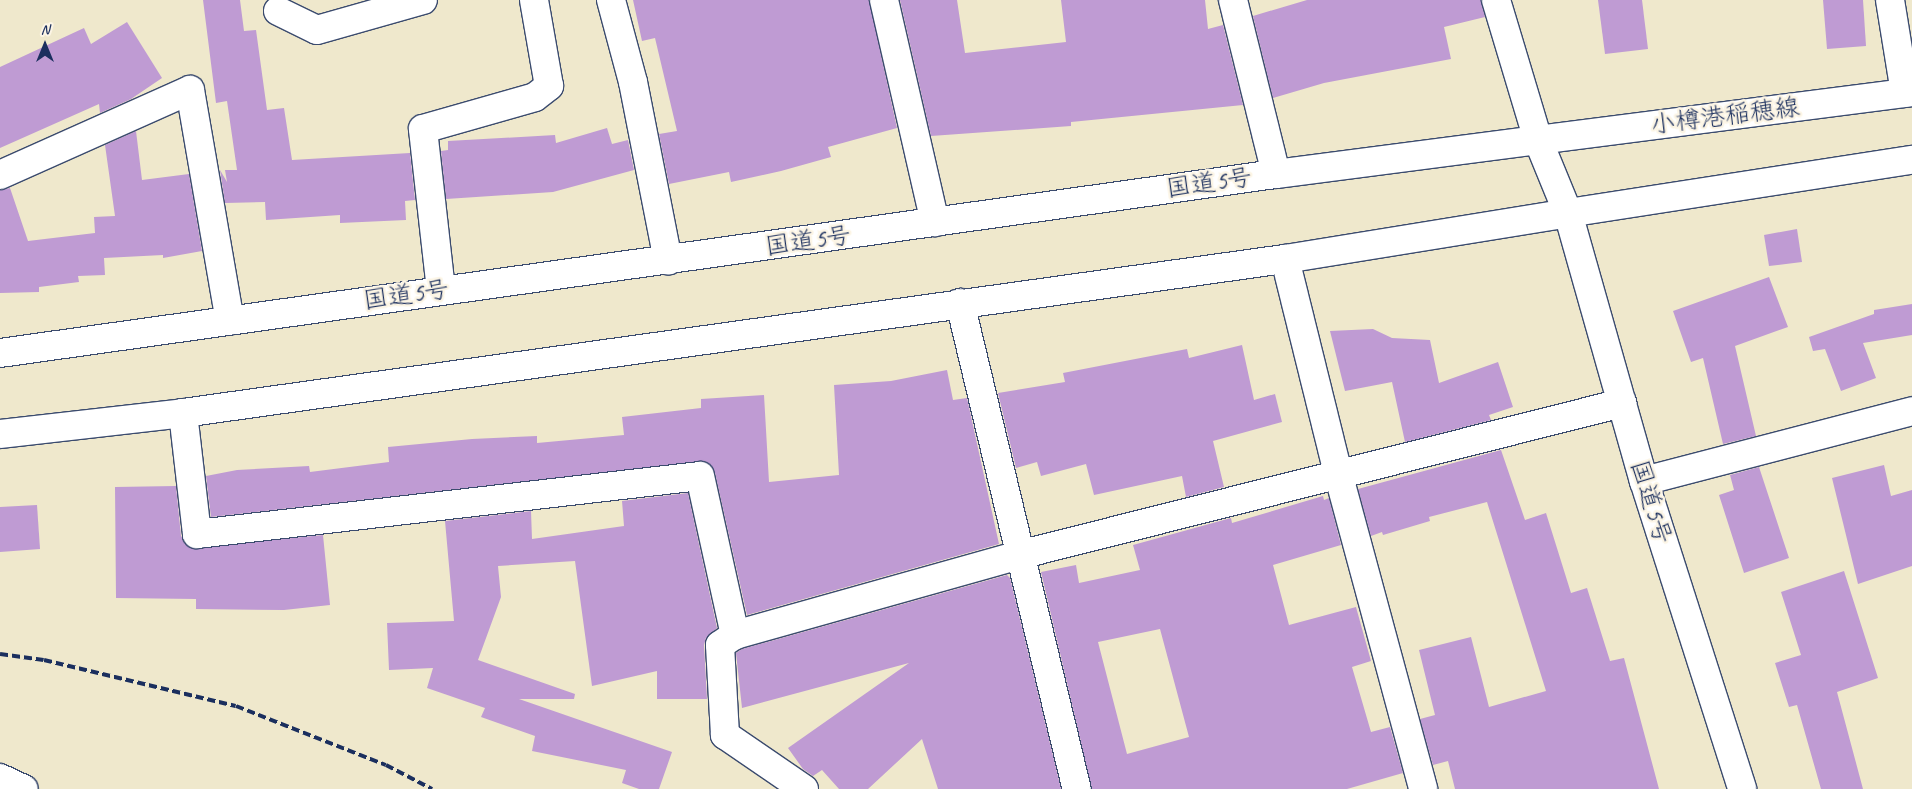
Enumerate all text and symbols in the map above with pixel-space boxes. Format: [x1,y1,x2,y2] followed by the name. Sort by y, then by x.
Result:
[20,20,70,70] north arrow
[41,21,49,38] text: N
[1649,92,1801,140] street label: 小樽港稲穂線
[1164,162,1254,204] street label: 国道5号
[763,220,853,262] street label: 国道5号
[361,274,451,316] street label: 国道5号
[1624,456,1678,548] street label: 国道5号

